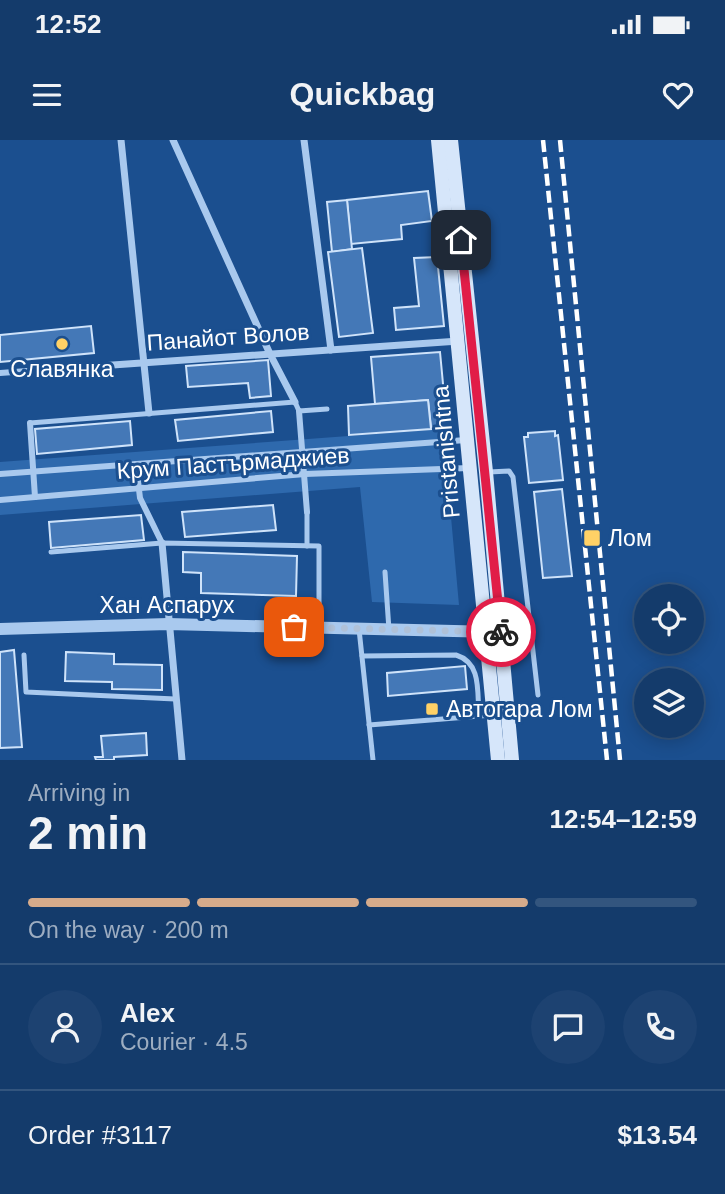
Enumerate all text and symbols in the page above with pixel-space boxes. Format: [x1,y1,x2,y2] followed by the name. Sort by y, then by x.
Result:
[35,9,102,39] text: 12:52
[28,76,66,114] icon: menu
[290,76,435,112] text: Quickbag
[659,76,697,114] icon: heart
[431,210,491,270] pin
[442,221,480,259] icon: home
[146,318,310,356] street label: Панайот Волов
[54,336,70,352] marker: Славянка
[10,356,114,382] place label: Славянка
[427,384,465,519] street label: Pristanishtna
[116,442,350,484] street label: Крум Пастърмаджиев
[608,525,652,551] place label: Лом
[582,528,602,548] marker: Лом
[634,584,704,738] map controls
[634,584,704,654] button: locate
[100,592,235,618] street label: Хан Аспарух
[264,597,324,657] pin
[466,597,536,667] courier
[275,608,313,646] icon: bag
[482,613,520,651] icon: bike
[634,668,704,738] button: layers
[446,696,592,722] place label: Автогара Лом
[424,701,440,717] marker: Автогара Лом
[28,780,130,806] text: Arriving in
[550,804,697,834] text: 12:54–12:59
[28,807,148,859] text: 2 min
[28,917,229,943] text: On the way · 200 m
[28,990,102,1064] button: person
[531,990,605,1064] button: chat
[623,990,697,1064] button: phone
[120,998,175,1028] text: Alex
[120,1029,248,1055] text: Courier · 4.5
[28,1120,172,1150] text: Order #3117
[617,1120,697,1150] text: $13.54

